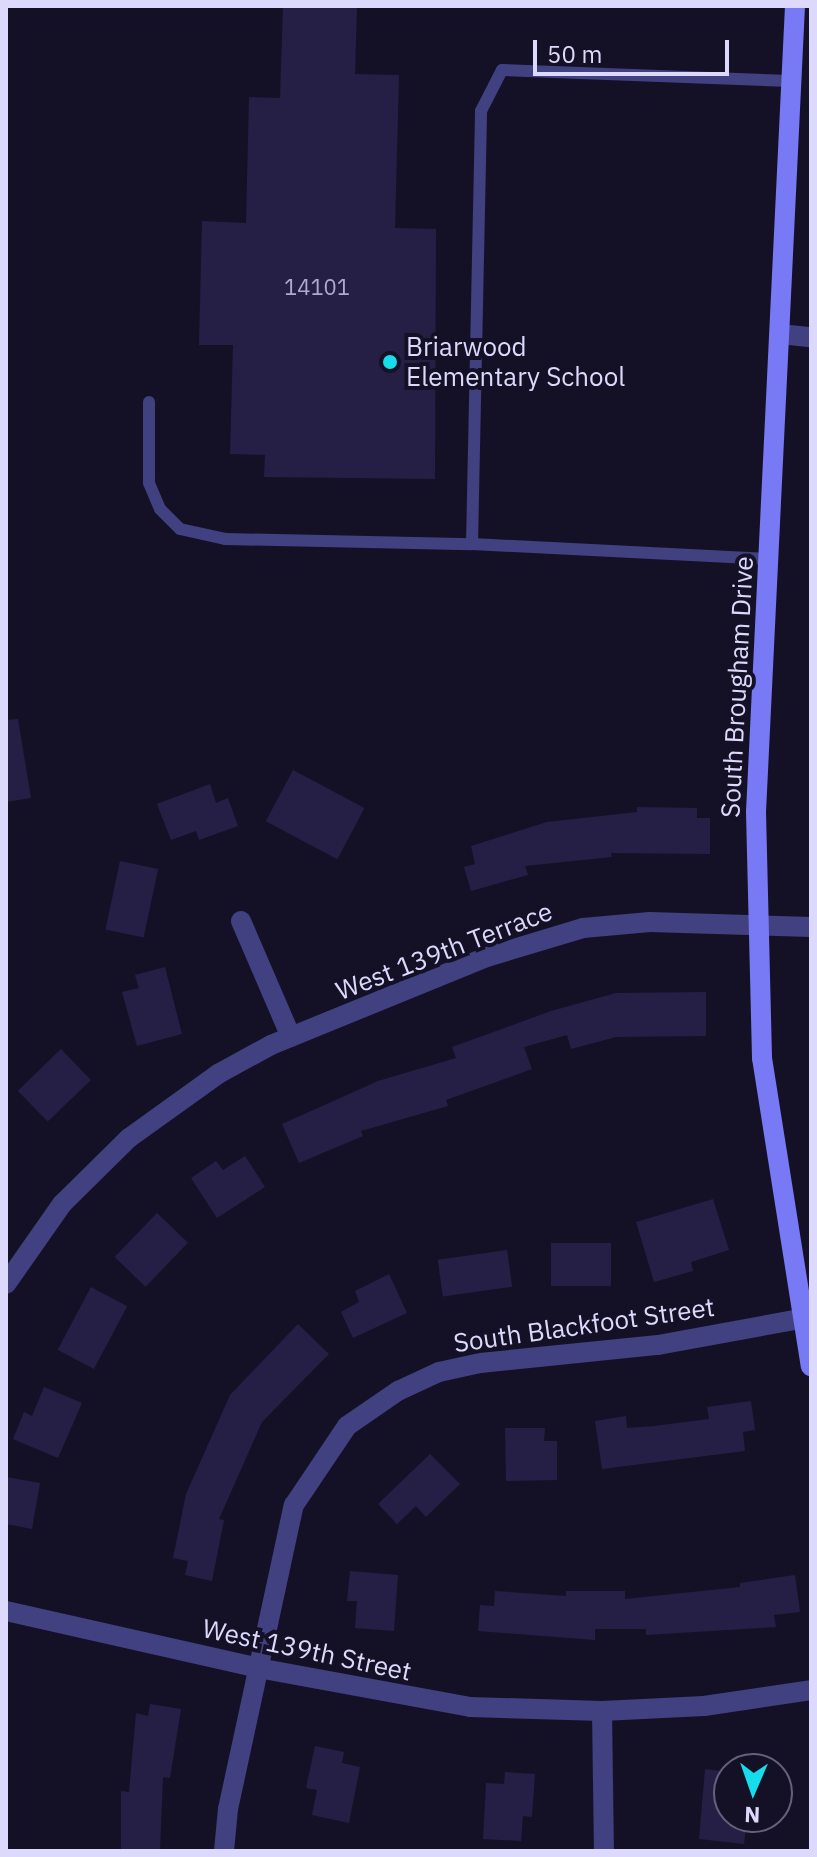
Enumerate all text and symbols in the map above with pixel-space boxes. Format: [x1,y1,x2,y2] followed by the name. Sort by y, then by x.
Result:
[537,24,733,74] scale bar
[547,38,602,70] text: 50 m
[284,274,350,300] house number: 14101
[406,331,625,392] place label: Briarwood Elementary School
[381,353,399,371] marker: Briarwood Elementary School
[715,555,759,819] street label: South Brougham Drive
[331,895,557,1007] street label: West 139th Terrace
[452,1291,716,1359] street label: South Blackfoot Street
[200,1613,414,1687] street label: West 139th Street
[713,1753,793,1833] north arrow
[744,1801,761,1830] text: N

